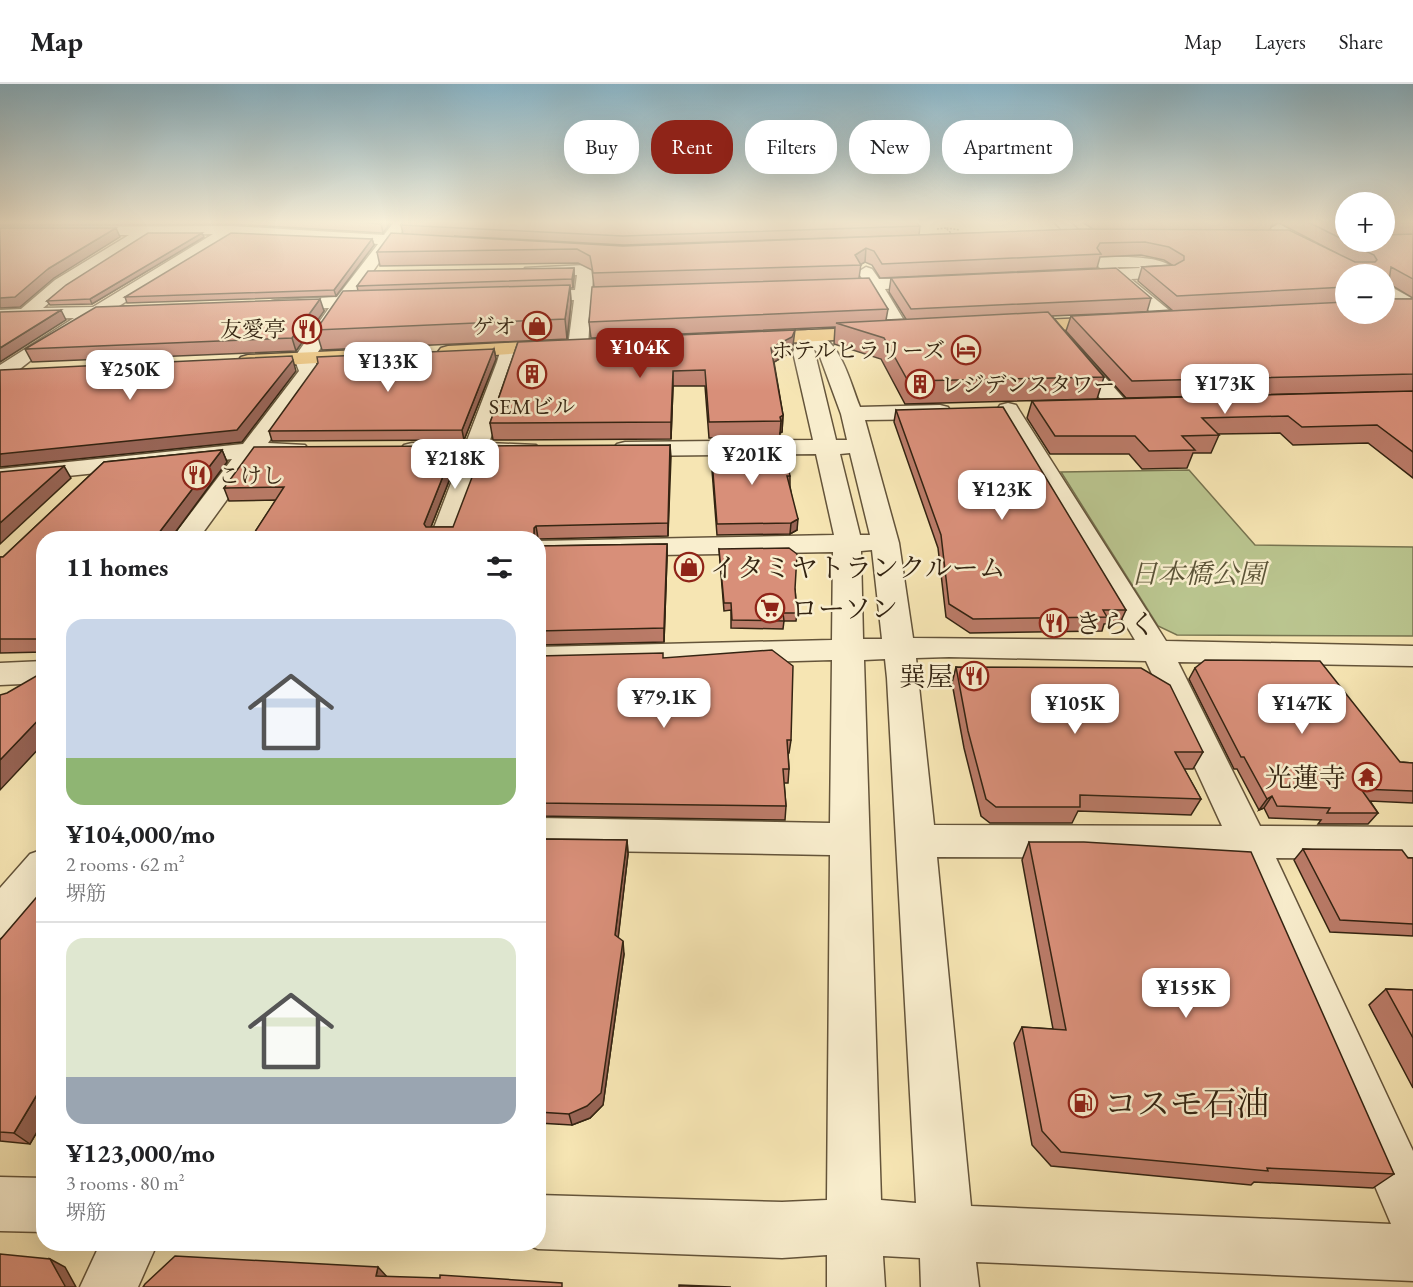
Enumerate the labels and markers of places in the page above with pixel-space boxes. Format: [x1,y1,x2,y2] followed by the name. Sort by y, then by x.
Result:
[521,310,553,342] shop icon: ゲオ
[472,312,516,341] place label: ゲオ
[291,313,323,345] restaurant icon: 友愛亭
[220,315,286,344] place label: 友愛亭
[598,328,682,379] pin: ¥104K
[950,334,982,366] hotel icon: ホテルヒラリーズ
[771,336,945,365] place label: ホテルヒラリーズ
[346,342,430,393] pin: ¥133K
[88,350,172,401] pin: ¥250K
[516,358,548,390] building icon: SEMビル
[1183,364,1267,415] pin: ¥173K
[904,368,936,400] building icon: レジデンスタワー
[941,370,1115,399] place label: レジデンスタワー
[489,392,575,421] place label: SEMビル
[710,435,794,486] pin: ¥201K
[413,439,497,490] pin: ¥218K
[181,459,213,491] restaurant icon: こけし
[218,461,284,490] place label: こけし
[960,470,1044,521] pin: ¥123K
[710,550,1006,585] place label: イタミヤトランクルーム
[673,551,705,583] shop icon: イタミヤトランクルーム
[791,591,898,626] place label: ローソン
[754,592,786,624] supermarket icon: ローソン
[1075,606,1156,641] place label: きらく
[1038,607,1070,639] restaurant icon: きらく
[899,659,953,694] place label: 巽屋
[958,660,990,692] restaurant icon: 巽屋
[615,678,713,729] pin: ¥79.1K
[1033,684,1117,735] pin: ¥105K
[1260,684,1344,735] pin: ¥147K
[1265,760,1346,795] place label: 光蓮寺
[1351,761,1383,793] temple icon: 光蓮寺
[1144,968,1228,1019] pin: ¥155K
[1104,1082,1269,1125] place label: コスモ石油
[1067,1087,1099,1119] fuel station icon: コスモ石油

